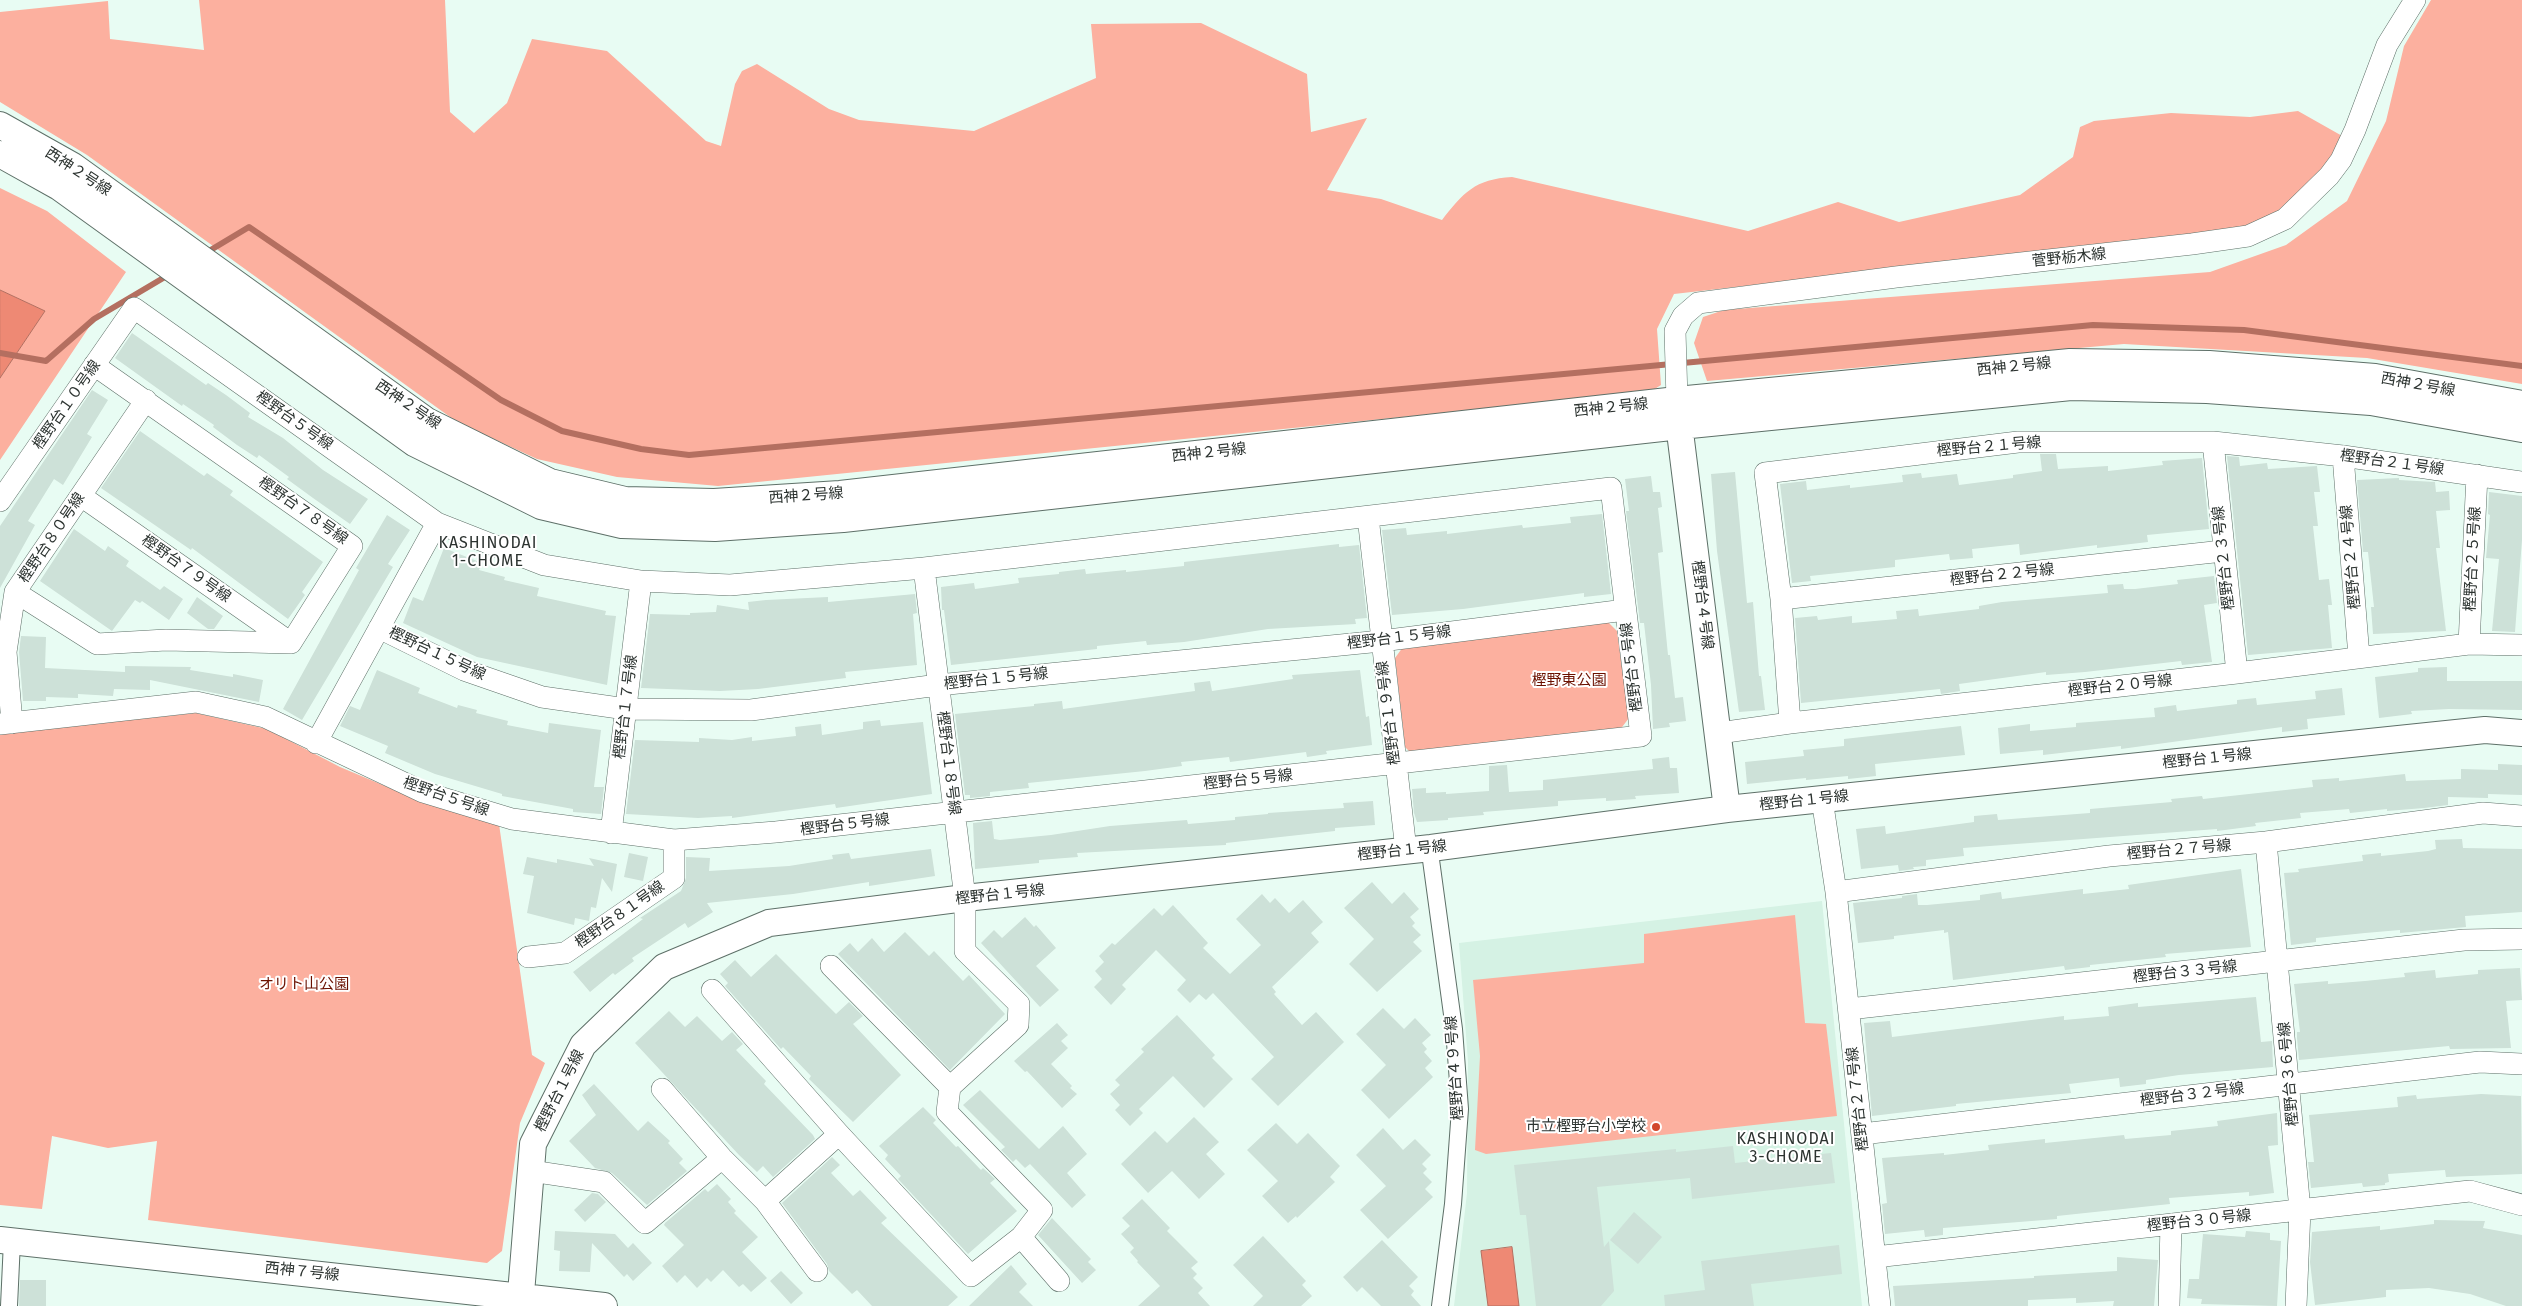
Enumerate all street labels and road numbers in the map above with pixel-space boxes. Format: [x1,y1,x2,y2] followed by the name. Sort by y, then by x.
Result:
[42,144,114,200] street label: 西神２号線
[2031,245,2107,271] street label: 菅野栃木線
[1976,354,2052,380] street label: 西神２号線
[30,357,104,453] street label: 樫野台１０号線
[2380,370,2456,400] street label: 西神２号線
[372,377,444,433] street label: 西神２号線
[252,388,336,454] street label: 樫野台５号線
[1573,395,1649,421] street label: 西神２号線
[1936,433,2042,461] street label: 樫野台２１号線
[1171,440,1247,466] street label: 西神２号線
[2339,447,2445,479] street label: 樫野台２１号線
[255,474,351,548] street label: 樫野台７８号線
[768,484,844,508] street label: 西神２号線
[15,489,89,587] street label: 樫野台８０号線
[2337,504,2365,610] street label: 樫野台２４号線
[2210,505,2238,611] street label: 樫野台２３号線
[2461,506,2485,612] street label: 樫野台２５号線
[138,532,234,606] street label: 樫野台７９号線
[1688,559,1716,651] street label: 樫野台４号線
[1949,561,2055,589] street label: 樫野台２２号線
[1618,621,1646,713] street label: 樫野台５号線
[1346,623,1452,653] street label: 樫野台１５号線
[386,624,488,684] street label: 樫野台１５号線
[611,654,641,760] street label: 樫野台１７号線
[1374,660,1404,766] street label: 樫野台１９号線
[943,665,1049,693] street label: 樫野台１５号線
[2067,672,2173,700] street label: 樫野台２０号線
[933,710,963,816] street label: 樫野台１８号線
[2161,745,2253,773] street label: 樫野台１号線
[1202,766,1294,794] street label: 樫野台５号線
[401,774,491,820] street label: 樫野台５号線
[1758,787,1850,815] street label: 樫野台１号線
[799,811,891,839] street label: 樫野台５号線
[2126,836,2232,864] street label: 樫野台２７号線
[1356,837,1448,865] street label: 樫野台１号線
[572,878,668,952] street label: 樫野台８１号線
[954,881,1046,909] street label: 樫野台１号線
[2132,958,2238,986] street label: 樫野台３３号線
[1442,1015,1468,1121] street label: 樫野台４９号線
[2275,1021,2303,1127] street label: 樫野台３６号線
[1844,1046,1872,1152] street label: 樫野台２７号線
[532,1047,588,1135] street label: 樫野台１号線
[2139,1080,2245,1110] street label: 樫野台３２号線
[2146,1207,2252,1235] street label: 樫野台３０号線
[264,1259,340,1285] street label: 西神７号線

